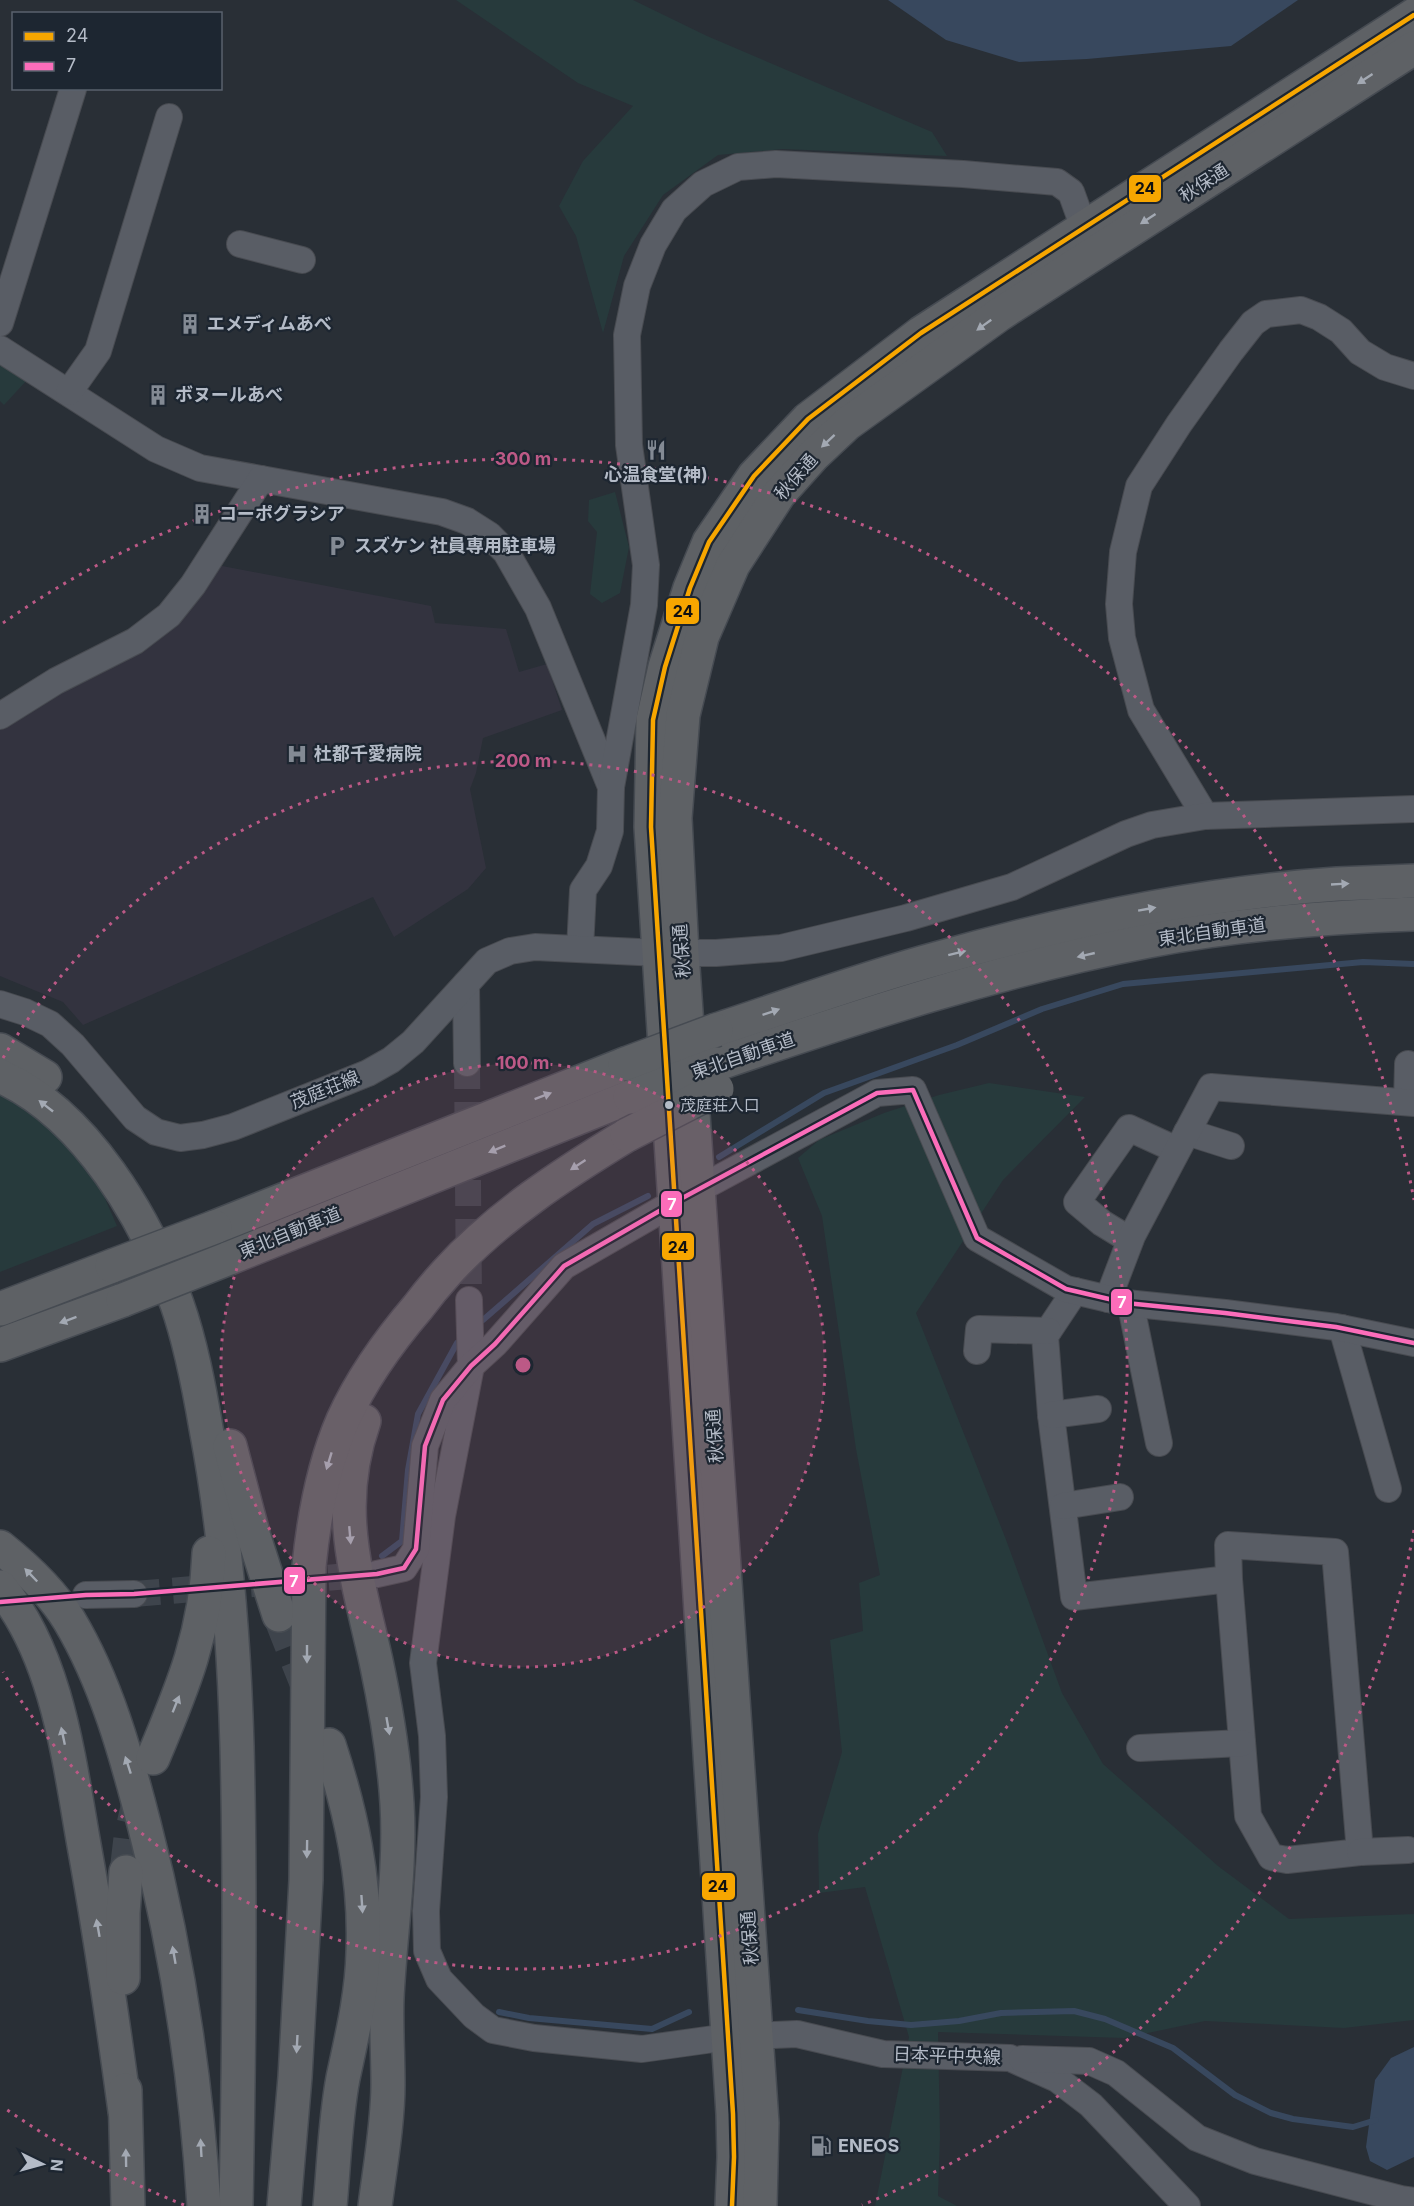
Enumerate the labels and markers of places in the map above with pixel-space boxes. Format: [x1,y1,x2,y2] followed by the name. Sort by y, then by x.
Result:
[178,312,202,336] building icon: エメディムあべ
[207,313,332,334] place label: エメディムあべ
[146,383,170,407] building icon: ボヌールあべ
[175,384,283,405] place label: ボヌールあべ
[644,438,668,462] restaurant icon: 心温食堂(神)
[604,464,708,485] place label: 心温食堂(神)
[190,502,214,526] building icon: コーポグラシア
[219,503,345,524] place label: コーポグラシア
[325,534,349,558] parking icon: スズケン 社員専用駐車場
[354,535,556,556] place label: スズケン 社員専用駐車場
[285,742,309,766] hospital icon: 杜都千愛病院
[314,743,422,764] place label: 杜都千愛病院
[680,1095,760,1115] place label: 茂庭荘入口
[663,1099,675,1111] marker: 茂庭荘入口
[513,1355,533,1375] centre of rings
[809,2134,833,2158] fuel station icon: ENEOS
[838,2135,899,2156] place label: ENEOS

